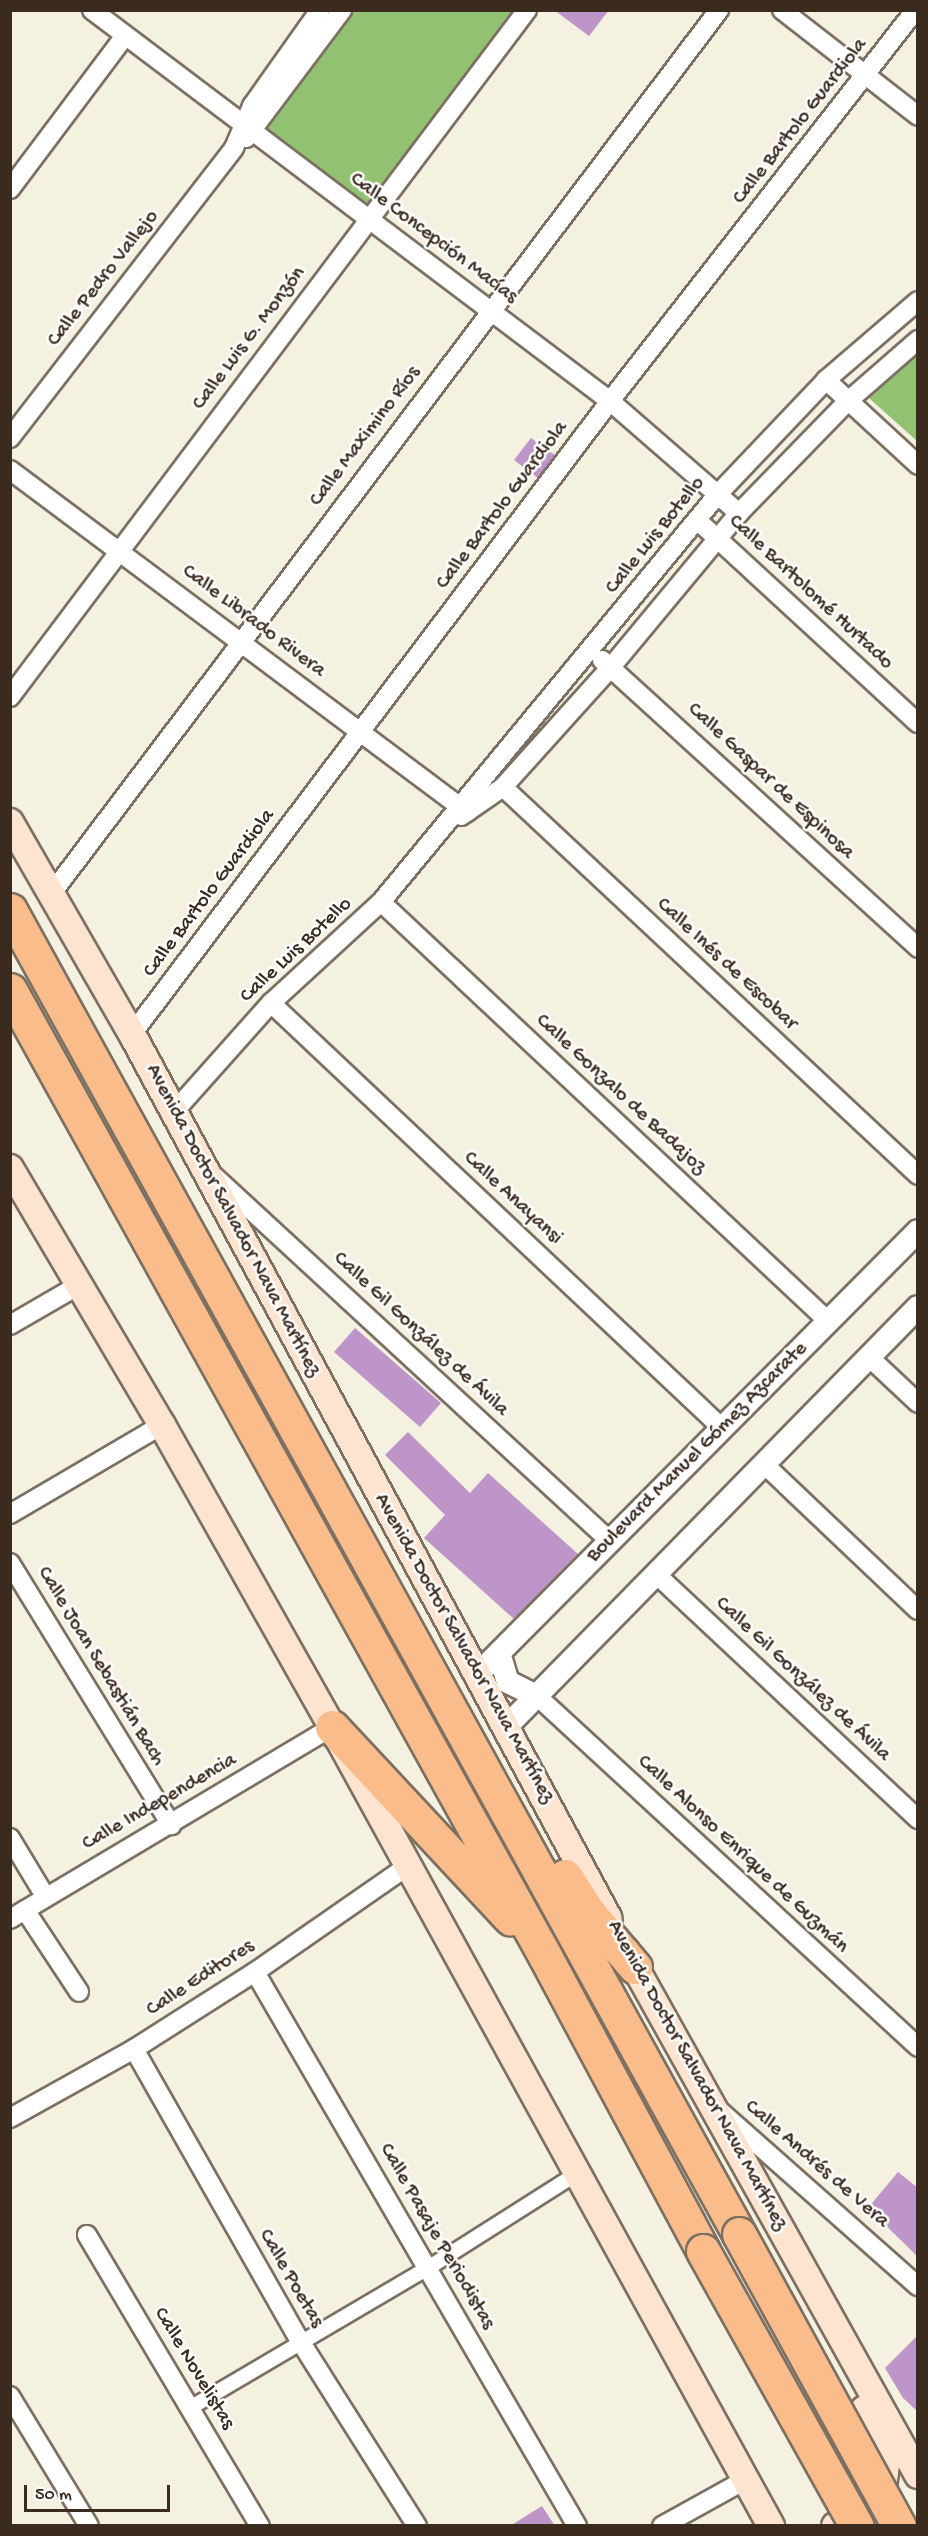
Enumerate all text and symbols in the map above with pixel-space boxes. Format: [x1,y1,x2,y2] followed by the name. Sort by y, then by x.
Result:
[728,34,874,210] street label: Calle Bartolo Guardiola
[344,168,522,310] street label: Calle Concepción Macías
[43,206,165,352] street label: Calle Pedro Vallejo
[188,262,312,416] street label: Calle Luis G. Monzón
[305,362,427,512] street label: Calle Maximino Ríos
[432,417,574,595] street label: Calle Bartolo Guardiola
[601,472,711,600] street label: Calle Luis Botello
[722,510,898,676] street label: Calle Bartolomé Hurtado
[176,560,330,684] street label: Calle Librado Rivera
[681,698,859,866] street label: Calle Gaspar de Espinosa
[139,805,281,983] street label: Calle Bartolo Guardiola
[236,893,358,1009] street label: Calle Luis Botello
[650,893,802,1037] street label: Calle Inés de Escobar
[529,1009,711,1181] street label: Calle Gonzalo de Badajoz
[139,1060,325,1382] street label: Avenida Doctor Salvador Nava Martínez
[457,1147,567,1251] street label: Calle Anayansi
[327,1247,513,1423] street label: Calle Gil González de Ávila
[582,1337,814,1569] street label: Boulevard Manuel Gómez Azcarate
[367,1490,559,1808] street label: Avenida Doctor Salvador Nava Martínez
[30,1563,170,1771] street label: Calle Joan Sebastián Bach
[709,1592,895,1768] street label: Calle Gil González de Ávila
[78,1749,242,1857] street label: Calle Independencia
[631,1750,853,1960] street label: Calle Alonso Enrique de Guzmán
[600,1917,792,2235] street label: Avenida Doctor Salvador Nava Martínez
[142,1935,260,2023] street label: Calle Editores
[738,2095,894,2235] street label: Calle Andrés de Vera
[372,2140,500,2334] street label: Calle Pasaje Periodistas
[252,2225,328,2333] street label: Calle Poetas
[147,2304,239,2434] street label: Calle Novelistas
[27,2473,172,2511] scale bar
[35,2485,72,2506] text: 50 m

